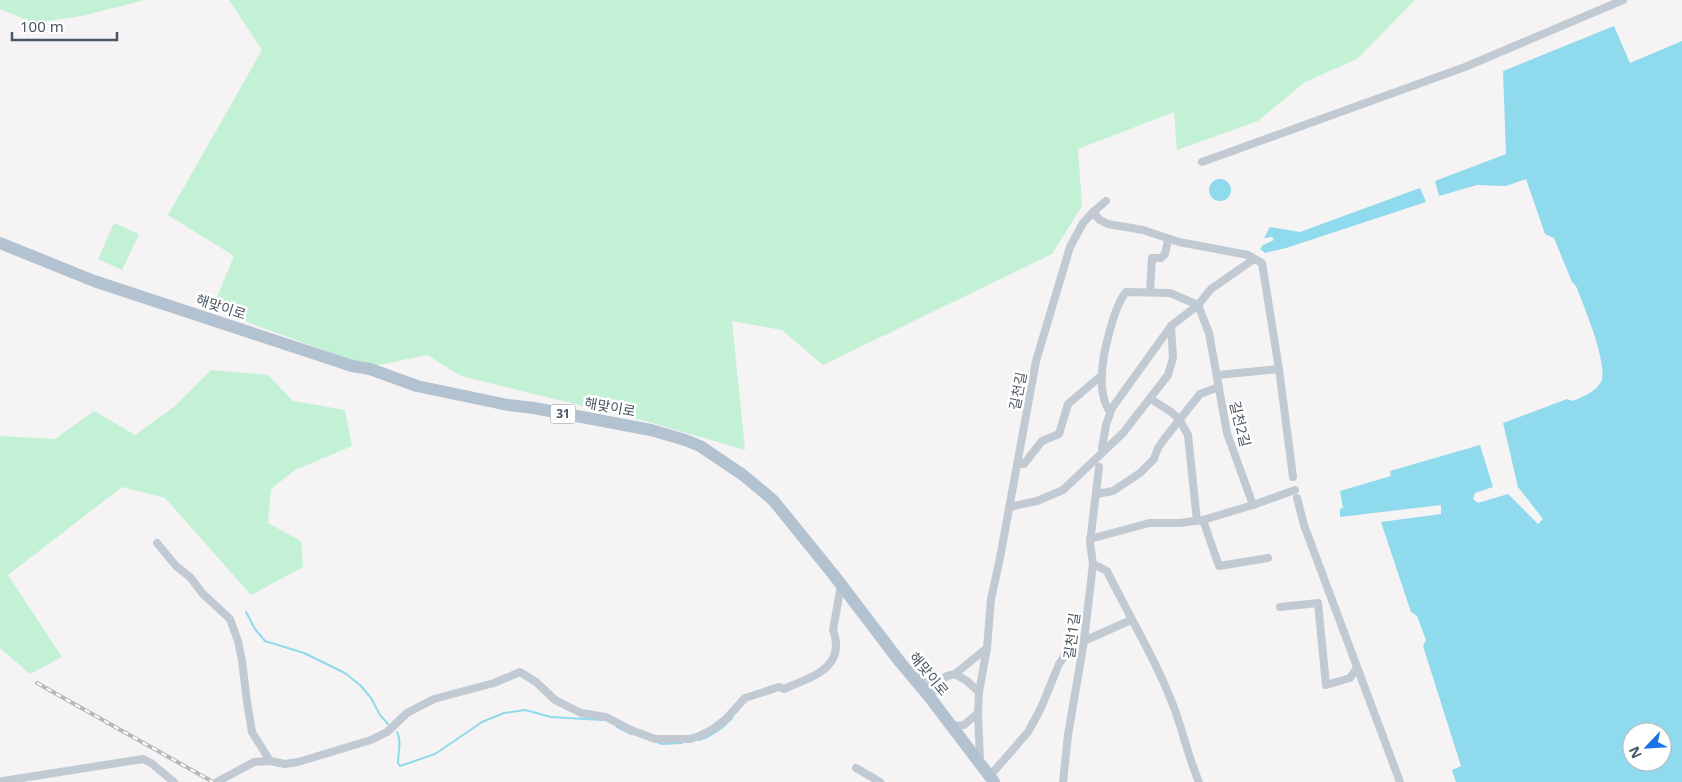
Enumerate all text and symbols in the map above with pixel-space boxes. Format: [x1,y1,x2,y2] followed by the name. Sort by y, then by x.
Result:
[12,10,118,42] scale bar
[20,16,64,36] text: 100 m
[194,290,249,324] street label: 해맞이로
[1004,370,1031,412] street label: 길천길
[583,393,637,420] street label: 해맞이로
[1226,399,1255,449] street label: 길천2길
[550,404,576,424] road number: 31
[1059,612,1084,660] street label: 길천1길
[906,648,953,700] street label: 해맞이로
[1622,722,1672,772] north arrow
[1624,744,1646,762] text: N

